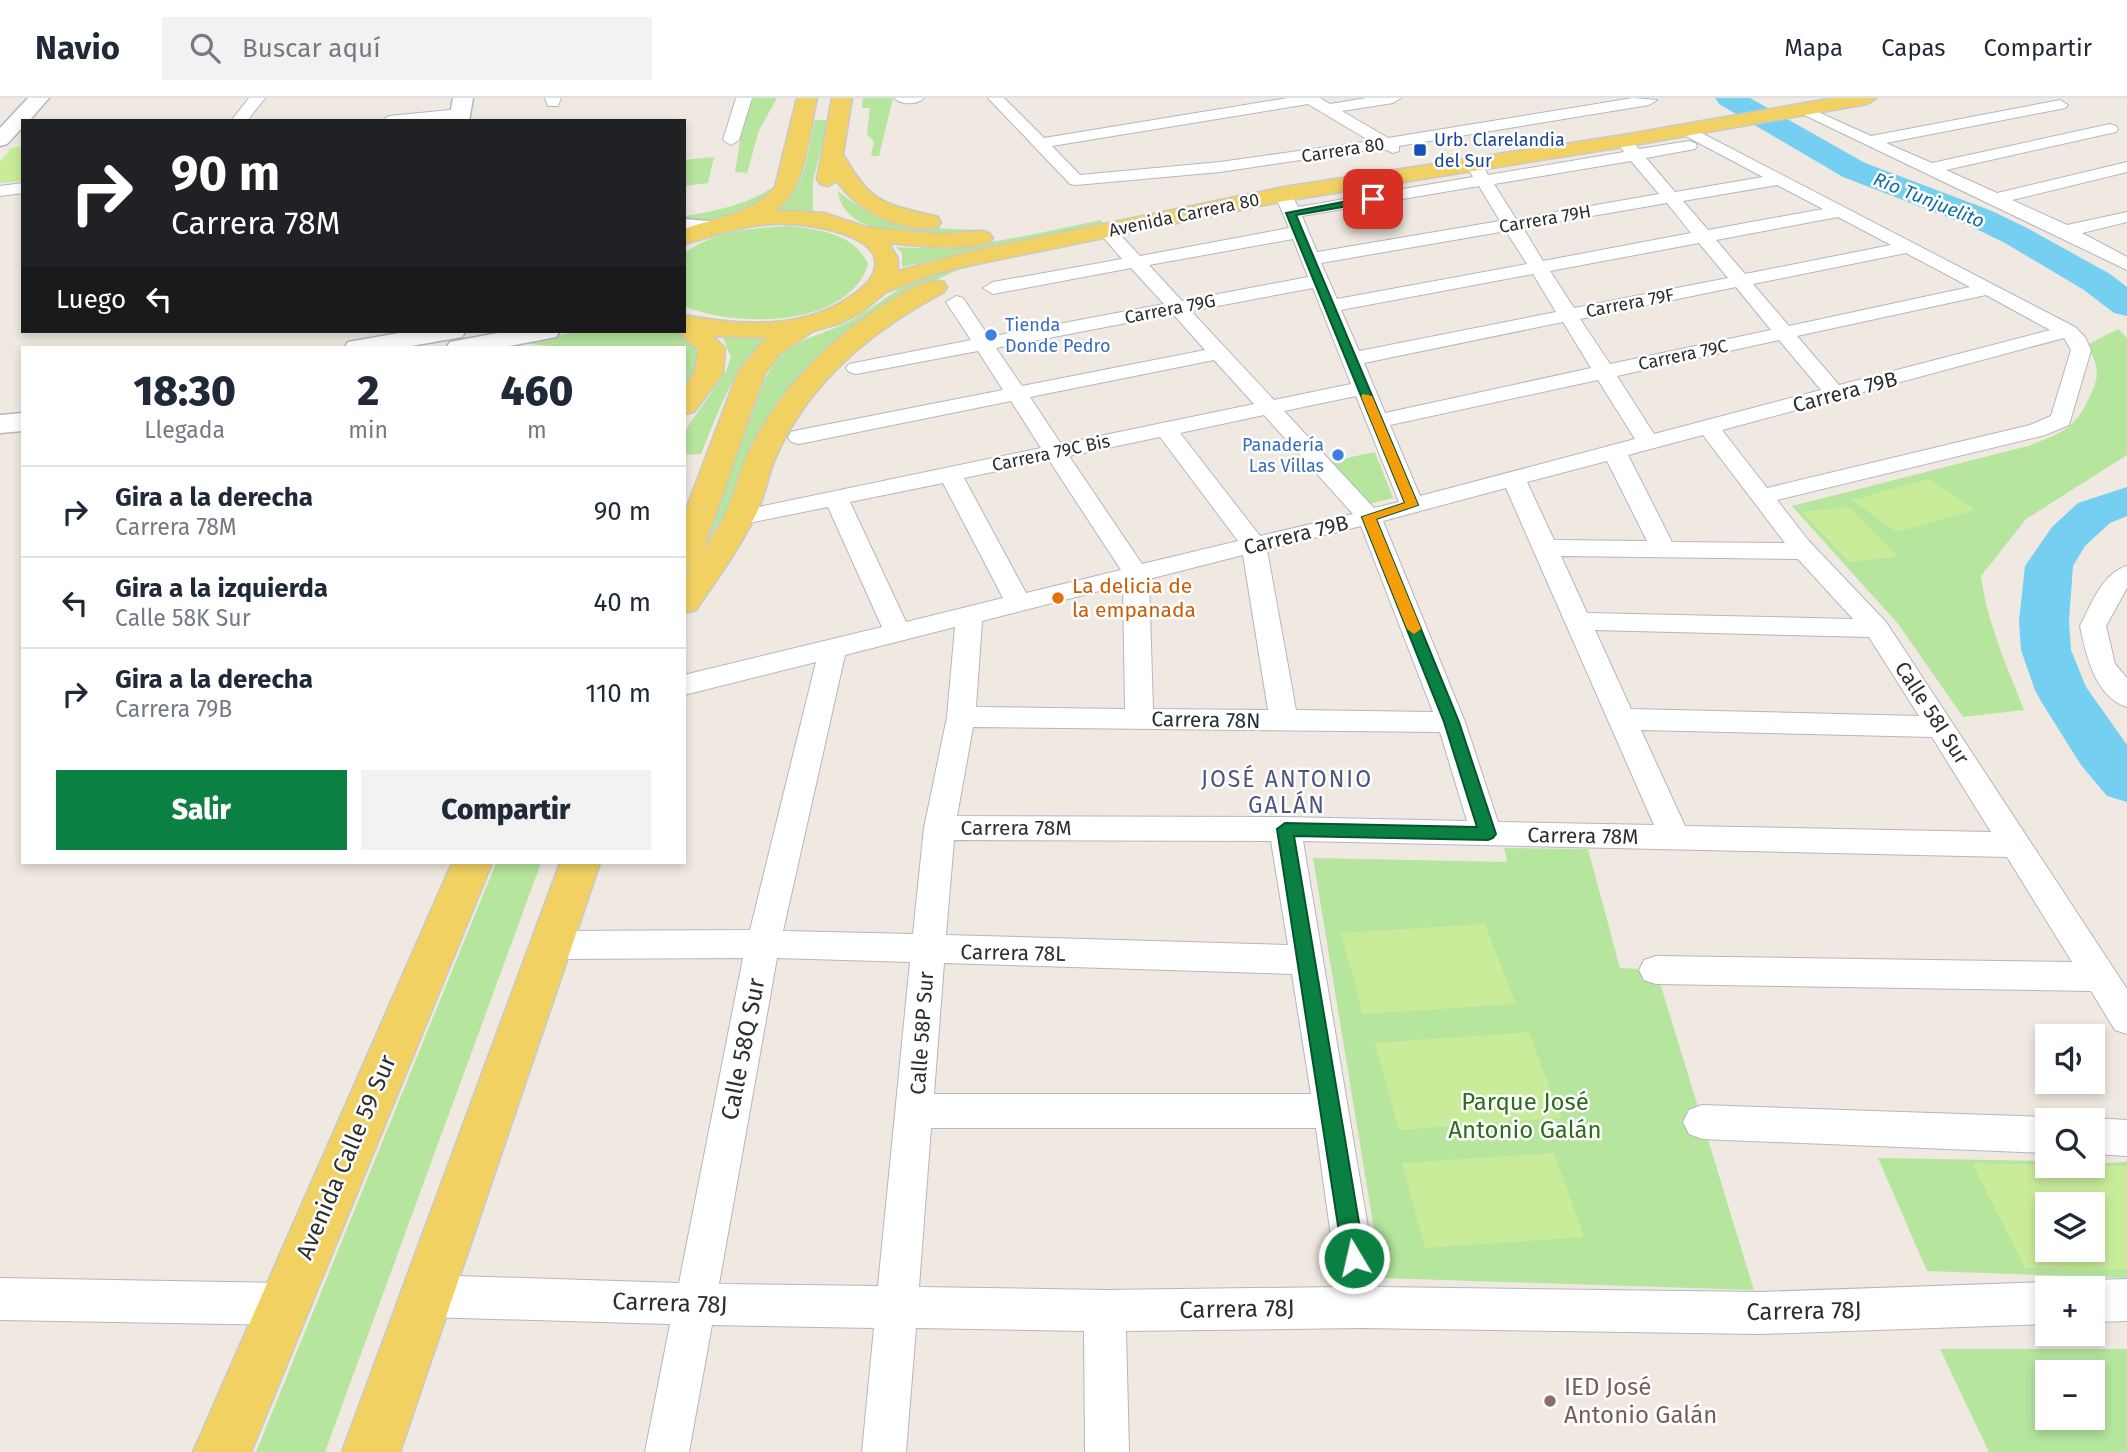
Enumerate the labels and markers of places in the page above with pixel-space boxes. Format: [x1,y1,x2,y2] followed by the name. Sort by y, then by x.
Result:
[1434,129,1565,172] place label: Urb. Clarelandia del Sur
[1412,142,1428,158] marker: Urb. Clarelandia del Sur
[1343,169,1403,229] pin
[1005,314,1110,357] place label: Tienda Donde Pedro
[983,327,999,343] marker: Tienda Donde Pedro
[1242,434,1324,477] place label: Panadería Las Villas
[1330,447,1346,463] marker: Panadería Las Villas
[1072,573,1196,623] place label: La delicia de la empanada
[1050,590,1066,606] marker: La delicia de la empanada
[1564,1373,1717,1429] place label: IED José Antonio Galán
[1542,1393,1558,1409] marker: IED José Antonio Galán

